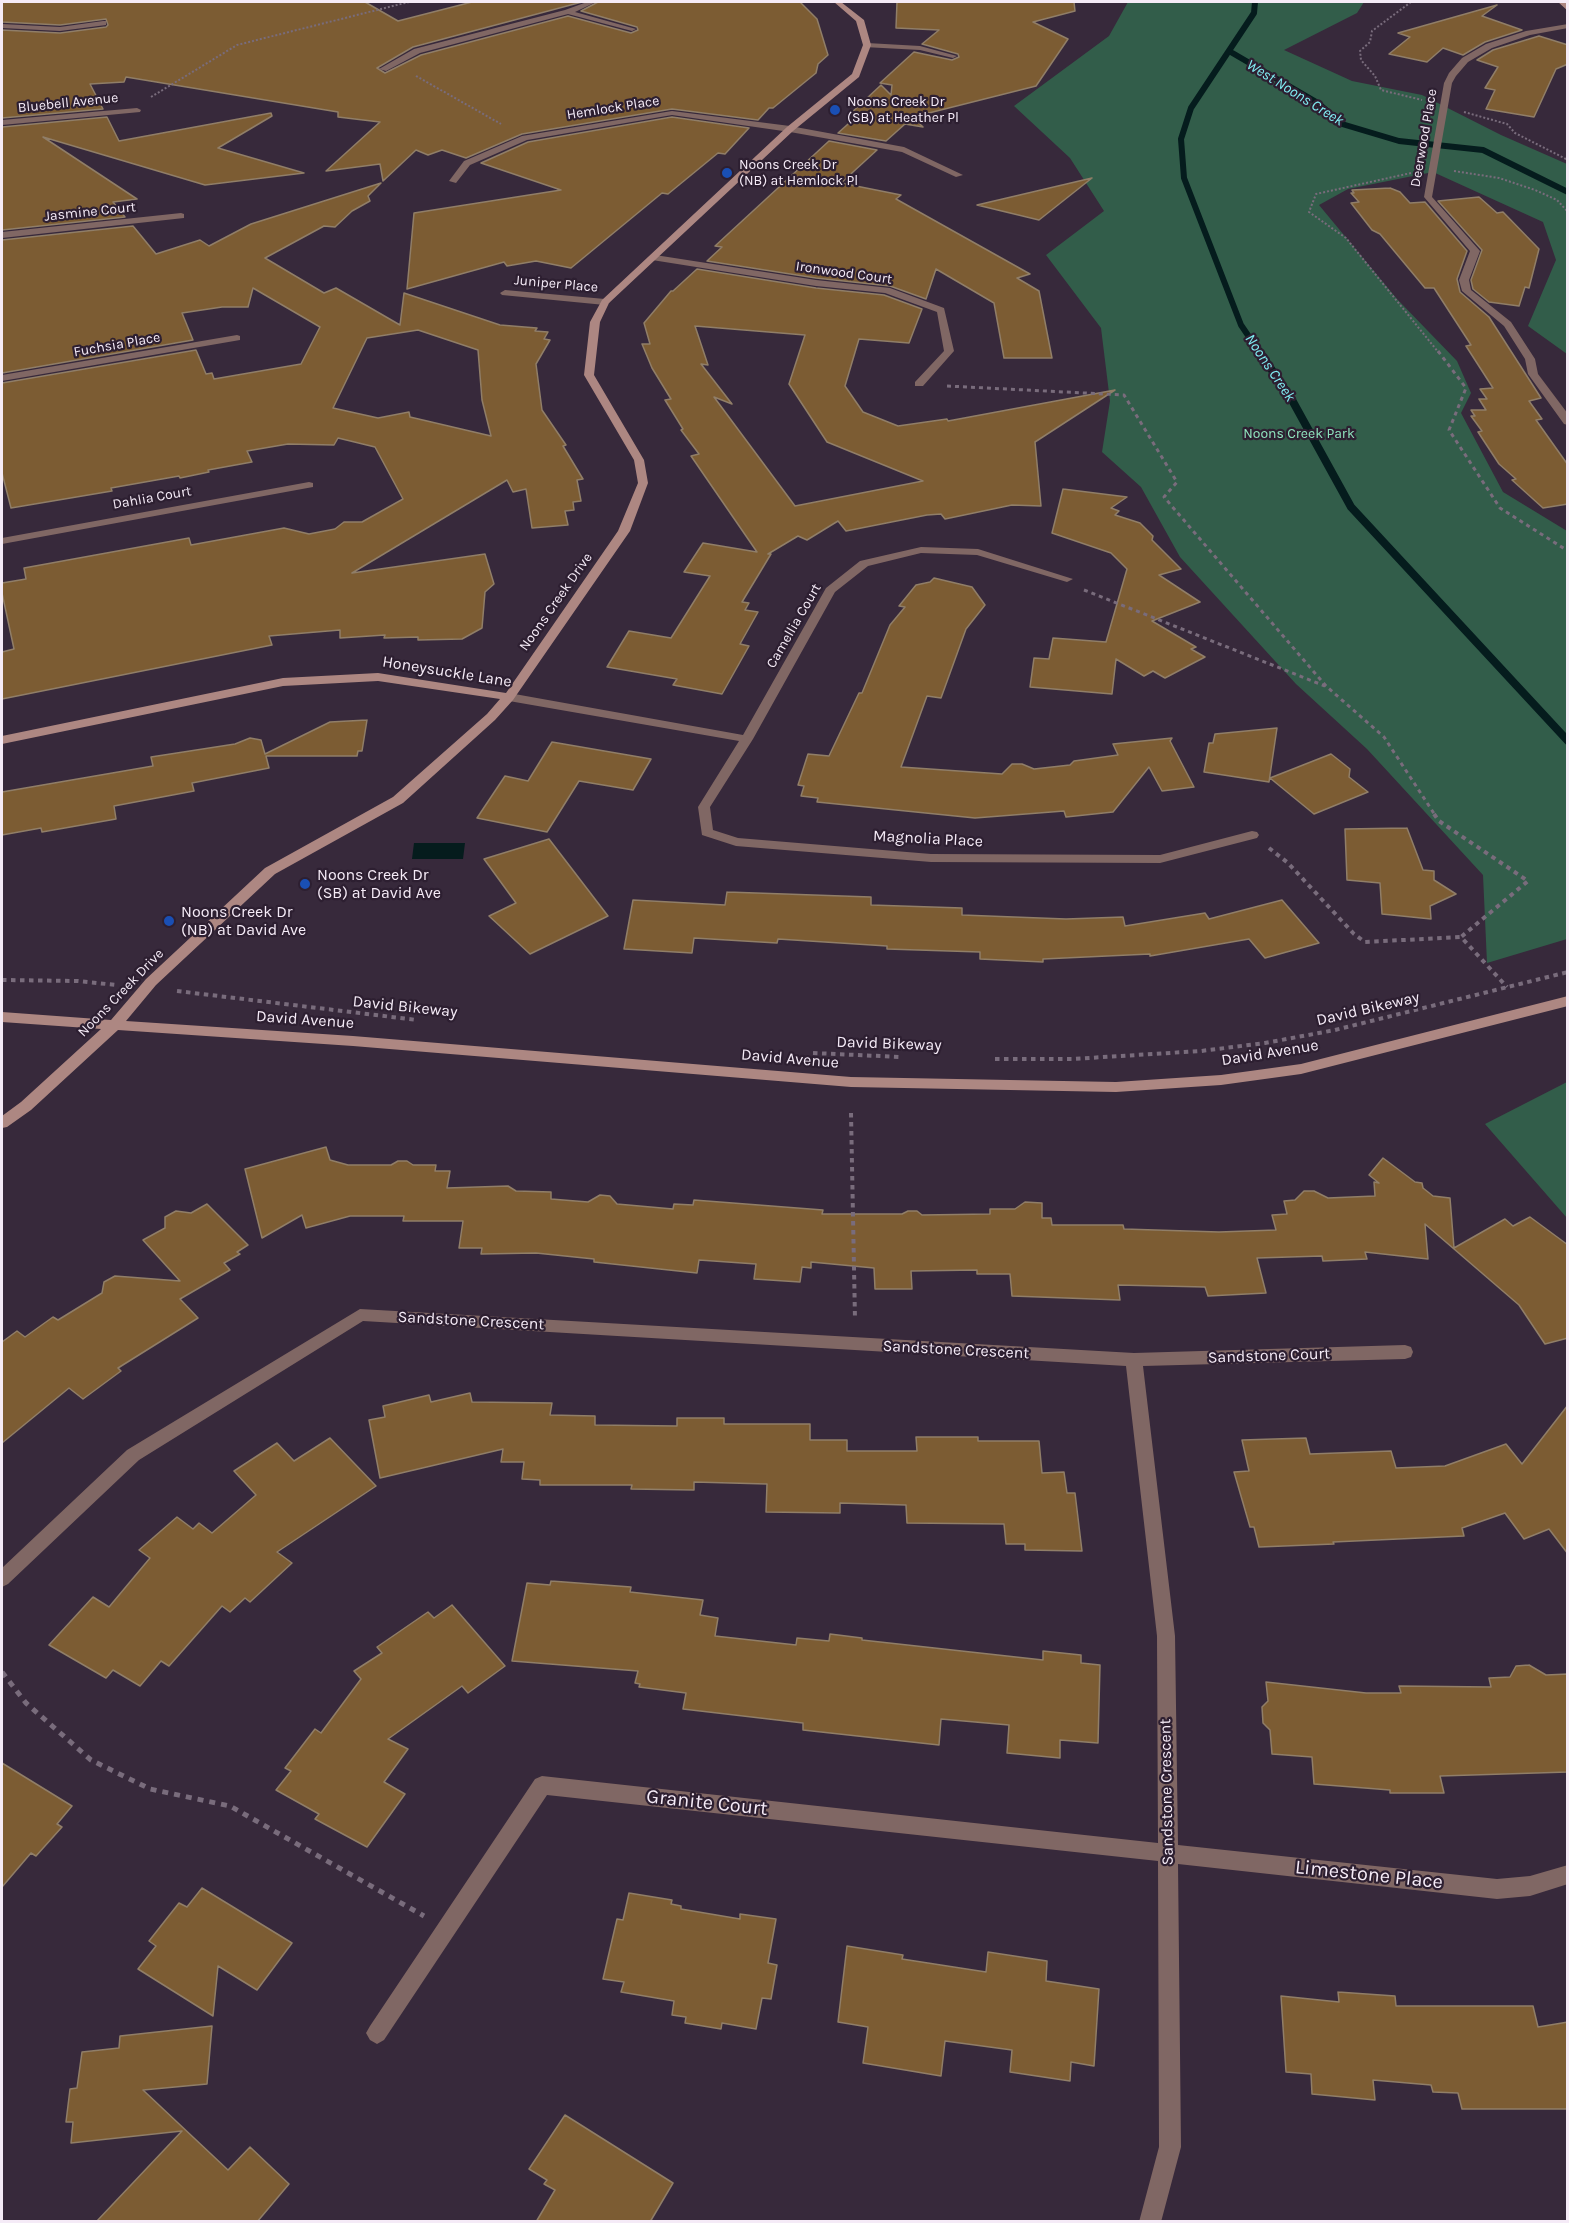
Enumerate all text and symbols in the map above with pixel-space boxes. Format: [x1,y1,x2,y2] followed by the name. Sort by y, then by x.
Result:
[1243,56,1347,130] water label: West Noons Creek
[1407,88,1441,188] street label: Deerwood Place
[17,89,119,117] street label: Bluebell Avenue
[566,92,660,124] street label: Hemlock Place
[847,94,959,126] place label: Noons Creek Dr (SB) at Heather Pl
[828,103,842,117] marker: Noons Creek Dr (SB) at Heather Pl
[739,157,858,190] place label: Noons Creek Dr (NB) at Hemlock Pl
[720,166,734,180] marker: Noons Creek Dr (NB) at Hemlock Pl
[43,199,137,225] street label: Jasmine Court
[795,258,893,288] street label: Ironwood Court
[513,272,599,296] street label: Juniper Place
[72,329,162,361] street label: Fuchsia Place
[1241,331,1299,405] water label: Noons Creek
[1243,426,1355,442] park label: Noons Creek Park
[111,483,193,513] street label: Dahlia Court
[516,550,596,654] street label: Noons Creek Drive
[763,581,825,671] street label: Camellia Court
[381,652,513,692] street label: Honeysuckle Lane
[872,827,984,851] street label: Magnolia Place
[317,865,441,903] place label: Noons Creek Dr (SB) at David Ave
[298,877,312,891] marker: Noons Creek Dr (SB) at David Ave
[181,902,306,940] place label: Noons Creek Dr (NB) at David Ave
[162,914,176,928] marker: Noons Creek Dr (NB) at David Ave
[75,945,167,1041] street label: Noons Creek Drive
[1315,988,1421,1030] street label: David Bikeway
[352,992,458,1022] street label: David Bikeway
[255,1007,355,1033] street label: David Avenue
[836,1033,942,1055] street label: David Bikeway
[1220,1036,1320,1070] street label: David Avenue
[740,1045,840,1073] street label: David Avenue
[397,1308,545,1334] street label: Sandstone Crescent
[882,1337,1030,1363] street label: Sandstone Crescent
[1207,1344,1331,1368] street label: Sandstone Court
[1156,1718,1178,1866] street label: Sandstone Crescent
[645,1785,769,1821] street label: Granite Court
[1294,1855,1444,1895] street label: Limestone Place

